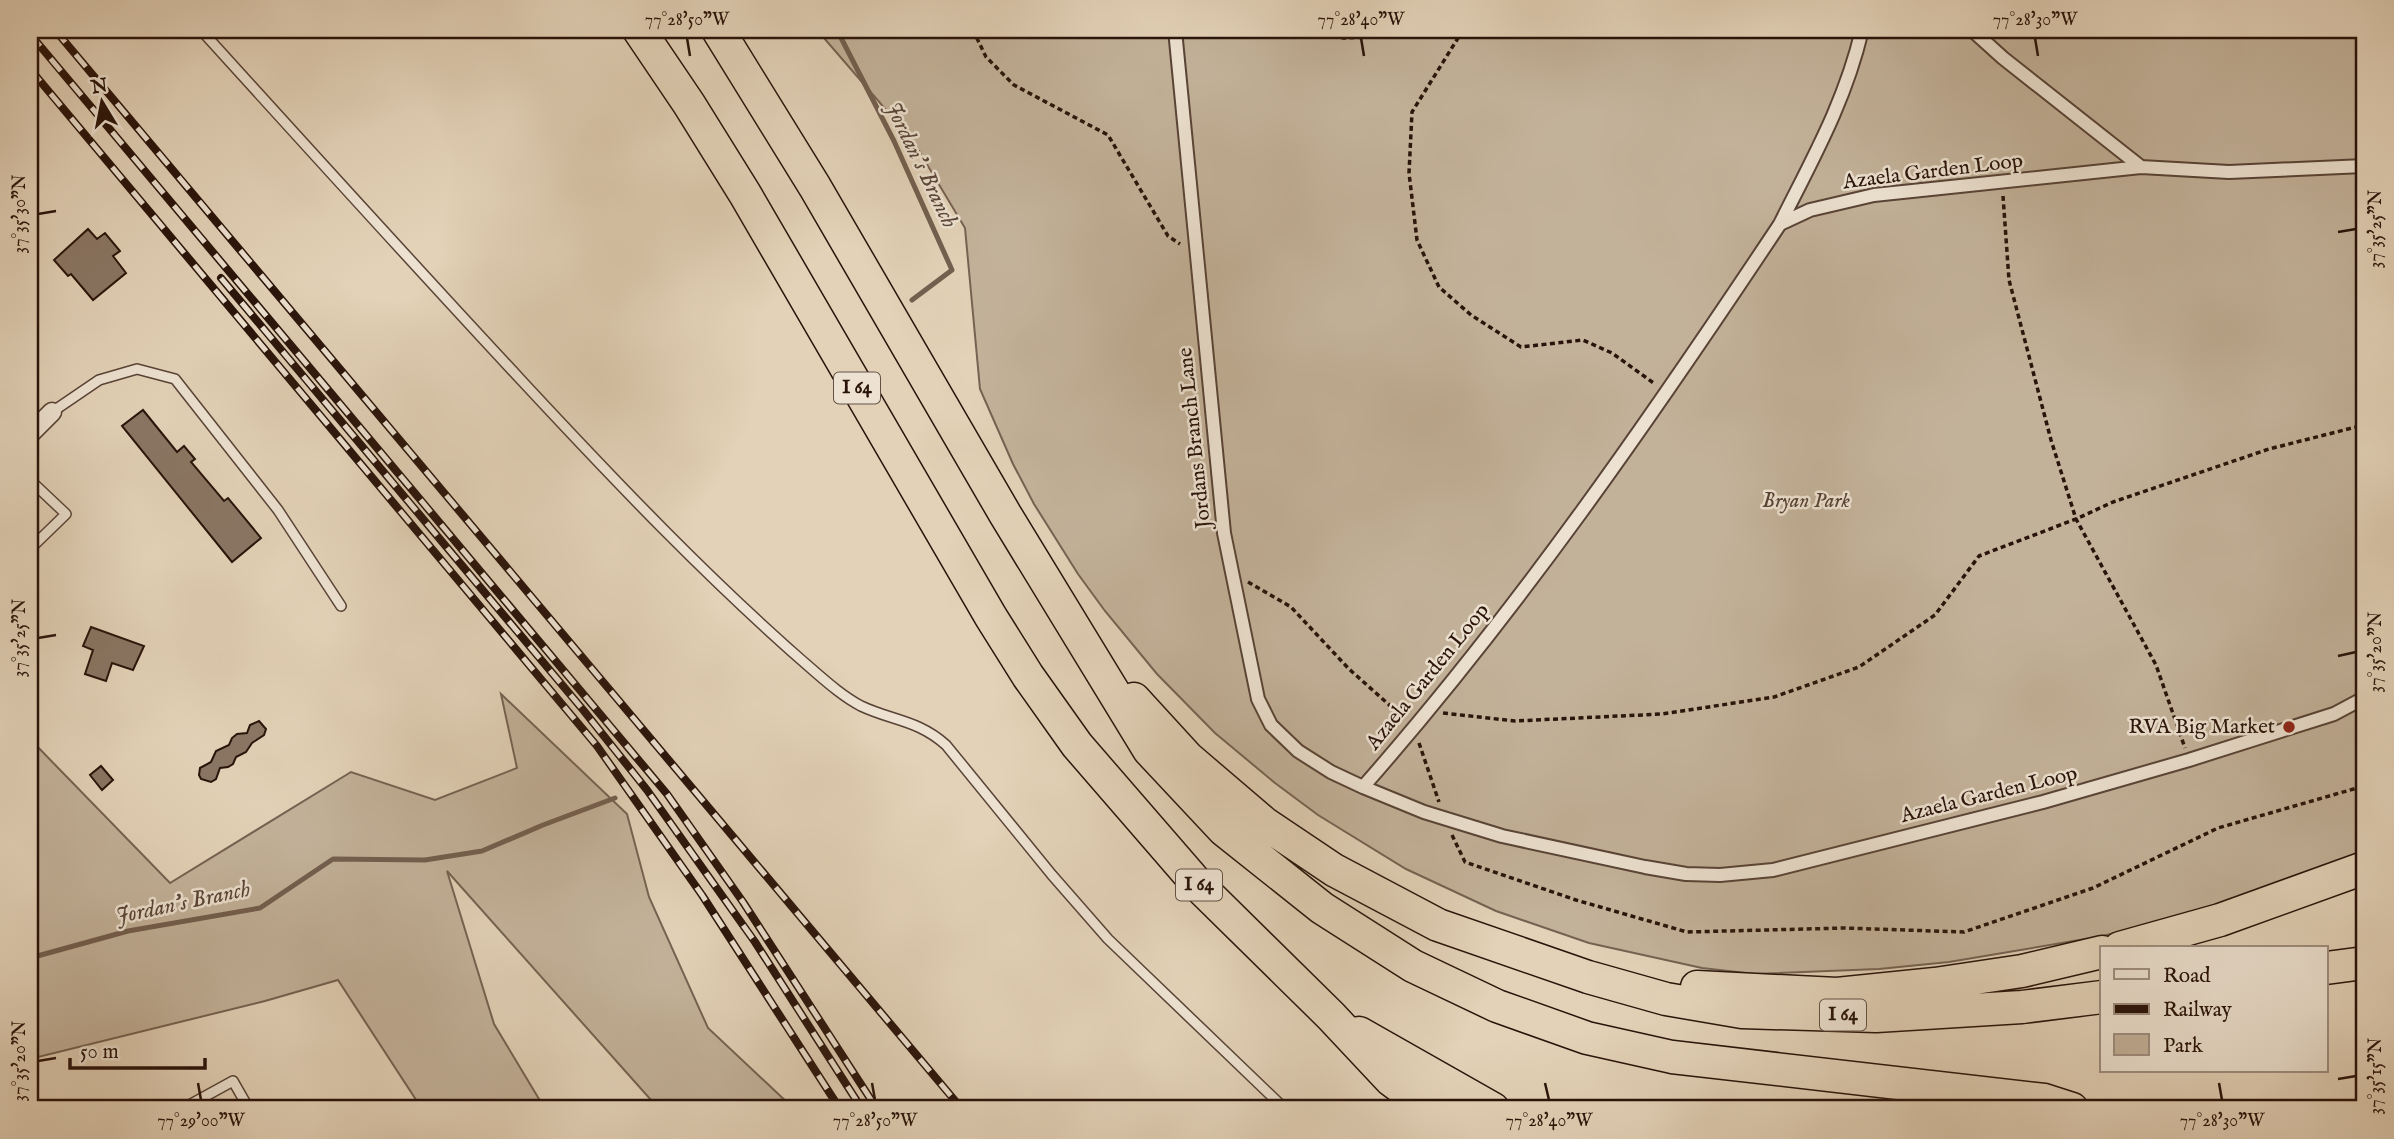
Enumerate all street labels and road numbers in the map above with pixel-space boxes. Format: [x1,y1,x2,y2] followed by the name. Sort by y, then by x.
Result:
[1840,148,2025,197] street label: Azaela Garden Loop
[1172,346,1218,532] street label: Jordans Branch Lane
[834,372,880,404] road number: I 64
[1360,598,1496,757] street label: Azaela Garden Loop
[1897,760,2080,830] street label: Azaela Garden Loop
[1176,870,1222,900] road number: I 64
[1820,1000,1866,1030] road number: I 64

